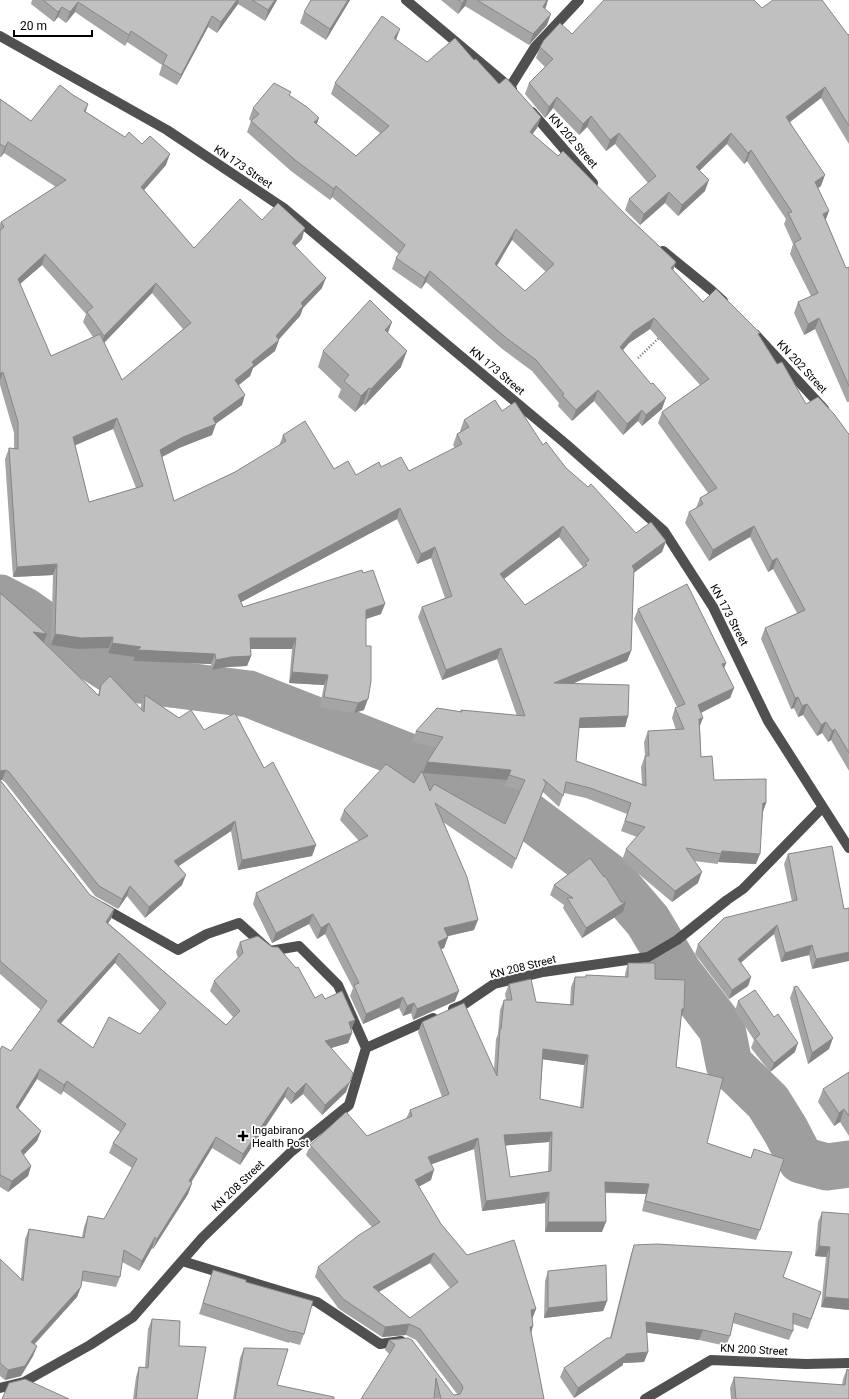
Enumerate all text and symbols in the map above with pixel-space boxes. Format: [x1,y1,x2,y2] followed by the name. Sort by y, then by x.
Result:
[14,12,92,38] scale bar
[20,19,47,33] text: 20 m
[546,111,600,171] street label: KN 202 Street
[211,143,275,192] street label: KN 173 Street
[774,338,830,397] street label: KN 202 Street
[467,344,527,398] street label: KN 173 Street
[707,582,751,648] street label: KN 173 Street
[489,952,558,982] street label: KN 208 Street
[252,1124,310,1150] place label: Ingabirano Health Post
[237,1130,249,1142] marker: Ingabirano Health Post
[209,1158,267,1214] street label: KN 208 Street
[720,1342,789,1358] street label: KN 200 Street

